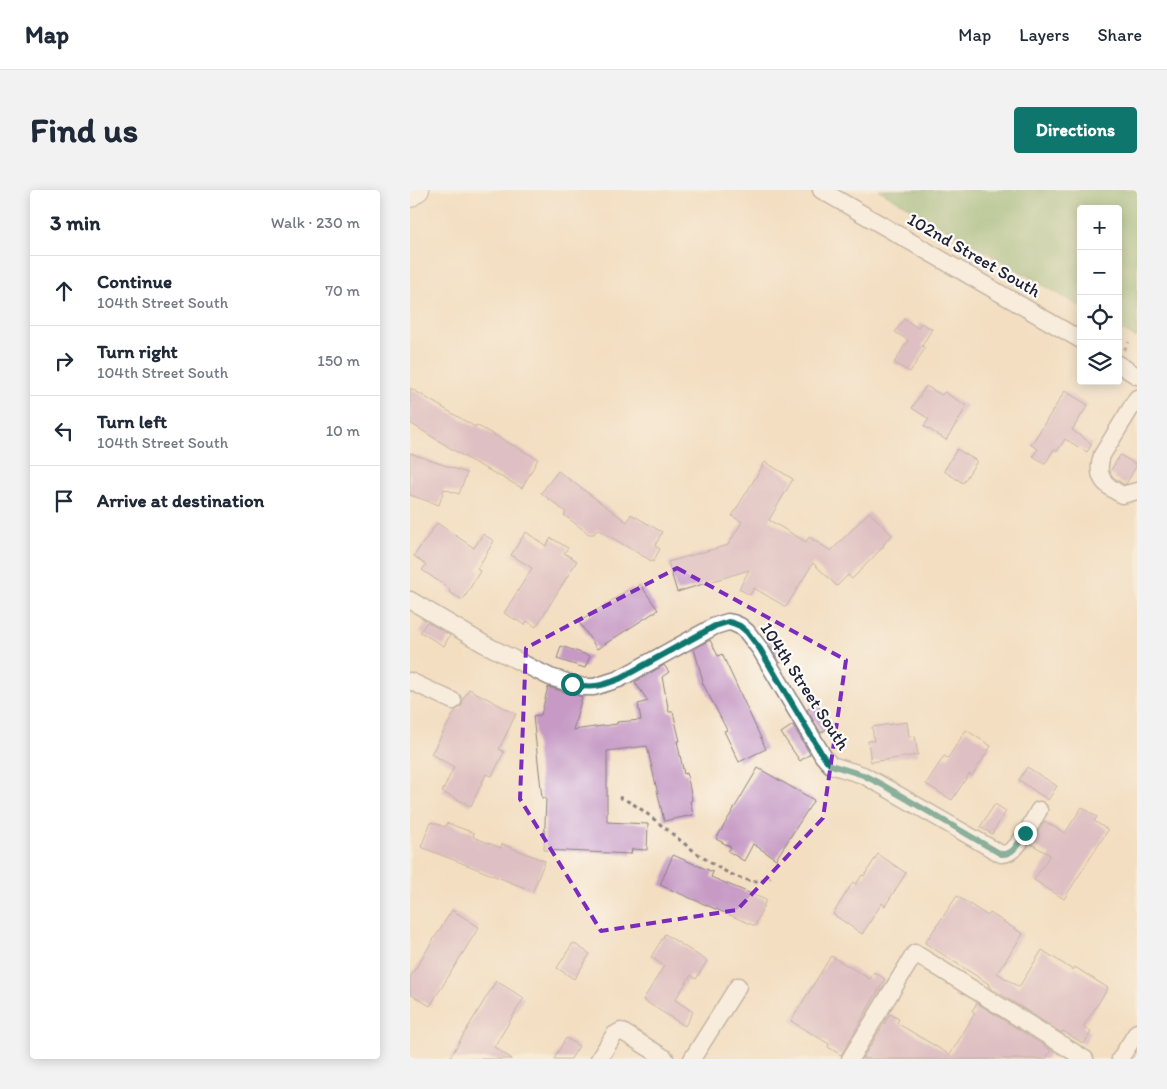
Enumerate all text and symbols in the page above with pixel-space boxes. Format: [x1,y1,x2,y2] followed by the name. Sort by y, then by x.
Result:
[25,20,69,49] text: Map
[958,24,991,46] text: Map
[1019,24,1069,46] text: Layers
[1097,24,1142,46] text: Share
[1014,107,1137,153] button: Directions
[30,109,138,151] text: Find us
[1077,205,1122,385] map controls
[1077,205,1122,250] button: +
[903,208,1045,302] street label: 102nd Street South
[50,210,100,235] text: 3 min
[271,213,360,232] text: Walk · 230 m
[1077,250,1122,295] button: −
[97,270,172,293] text: Continue
[50,277,78,305] icon: ahead
[325,281,360,300] text: 70 m
[97,293,228,312] text: 104th Street South
[1077,295,1122,340] button: locate
[97,340,178,363] text: Turn right
[1077,340,1122,385] button: layers
[50,347,78,375] icon: right
[317,351,360,370] text: 150 m
[97,363,228,382] text: 104th Street South
[97,410,167,433] text: Turn left
[50,417,78,445] icon: left
[326,421,360,440] text: 10 m
[97,433,228,452] text: 104th Street South
[50,487,78,515] icon: arrive
[97,489,264,512] text: Arrive at destination
[756,618,855,754] street label: 104th Street South
[561,673,584,696] route start
[1014,822,1037,845] route end

